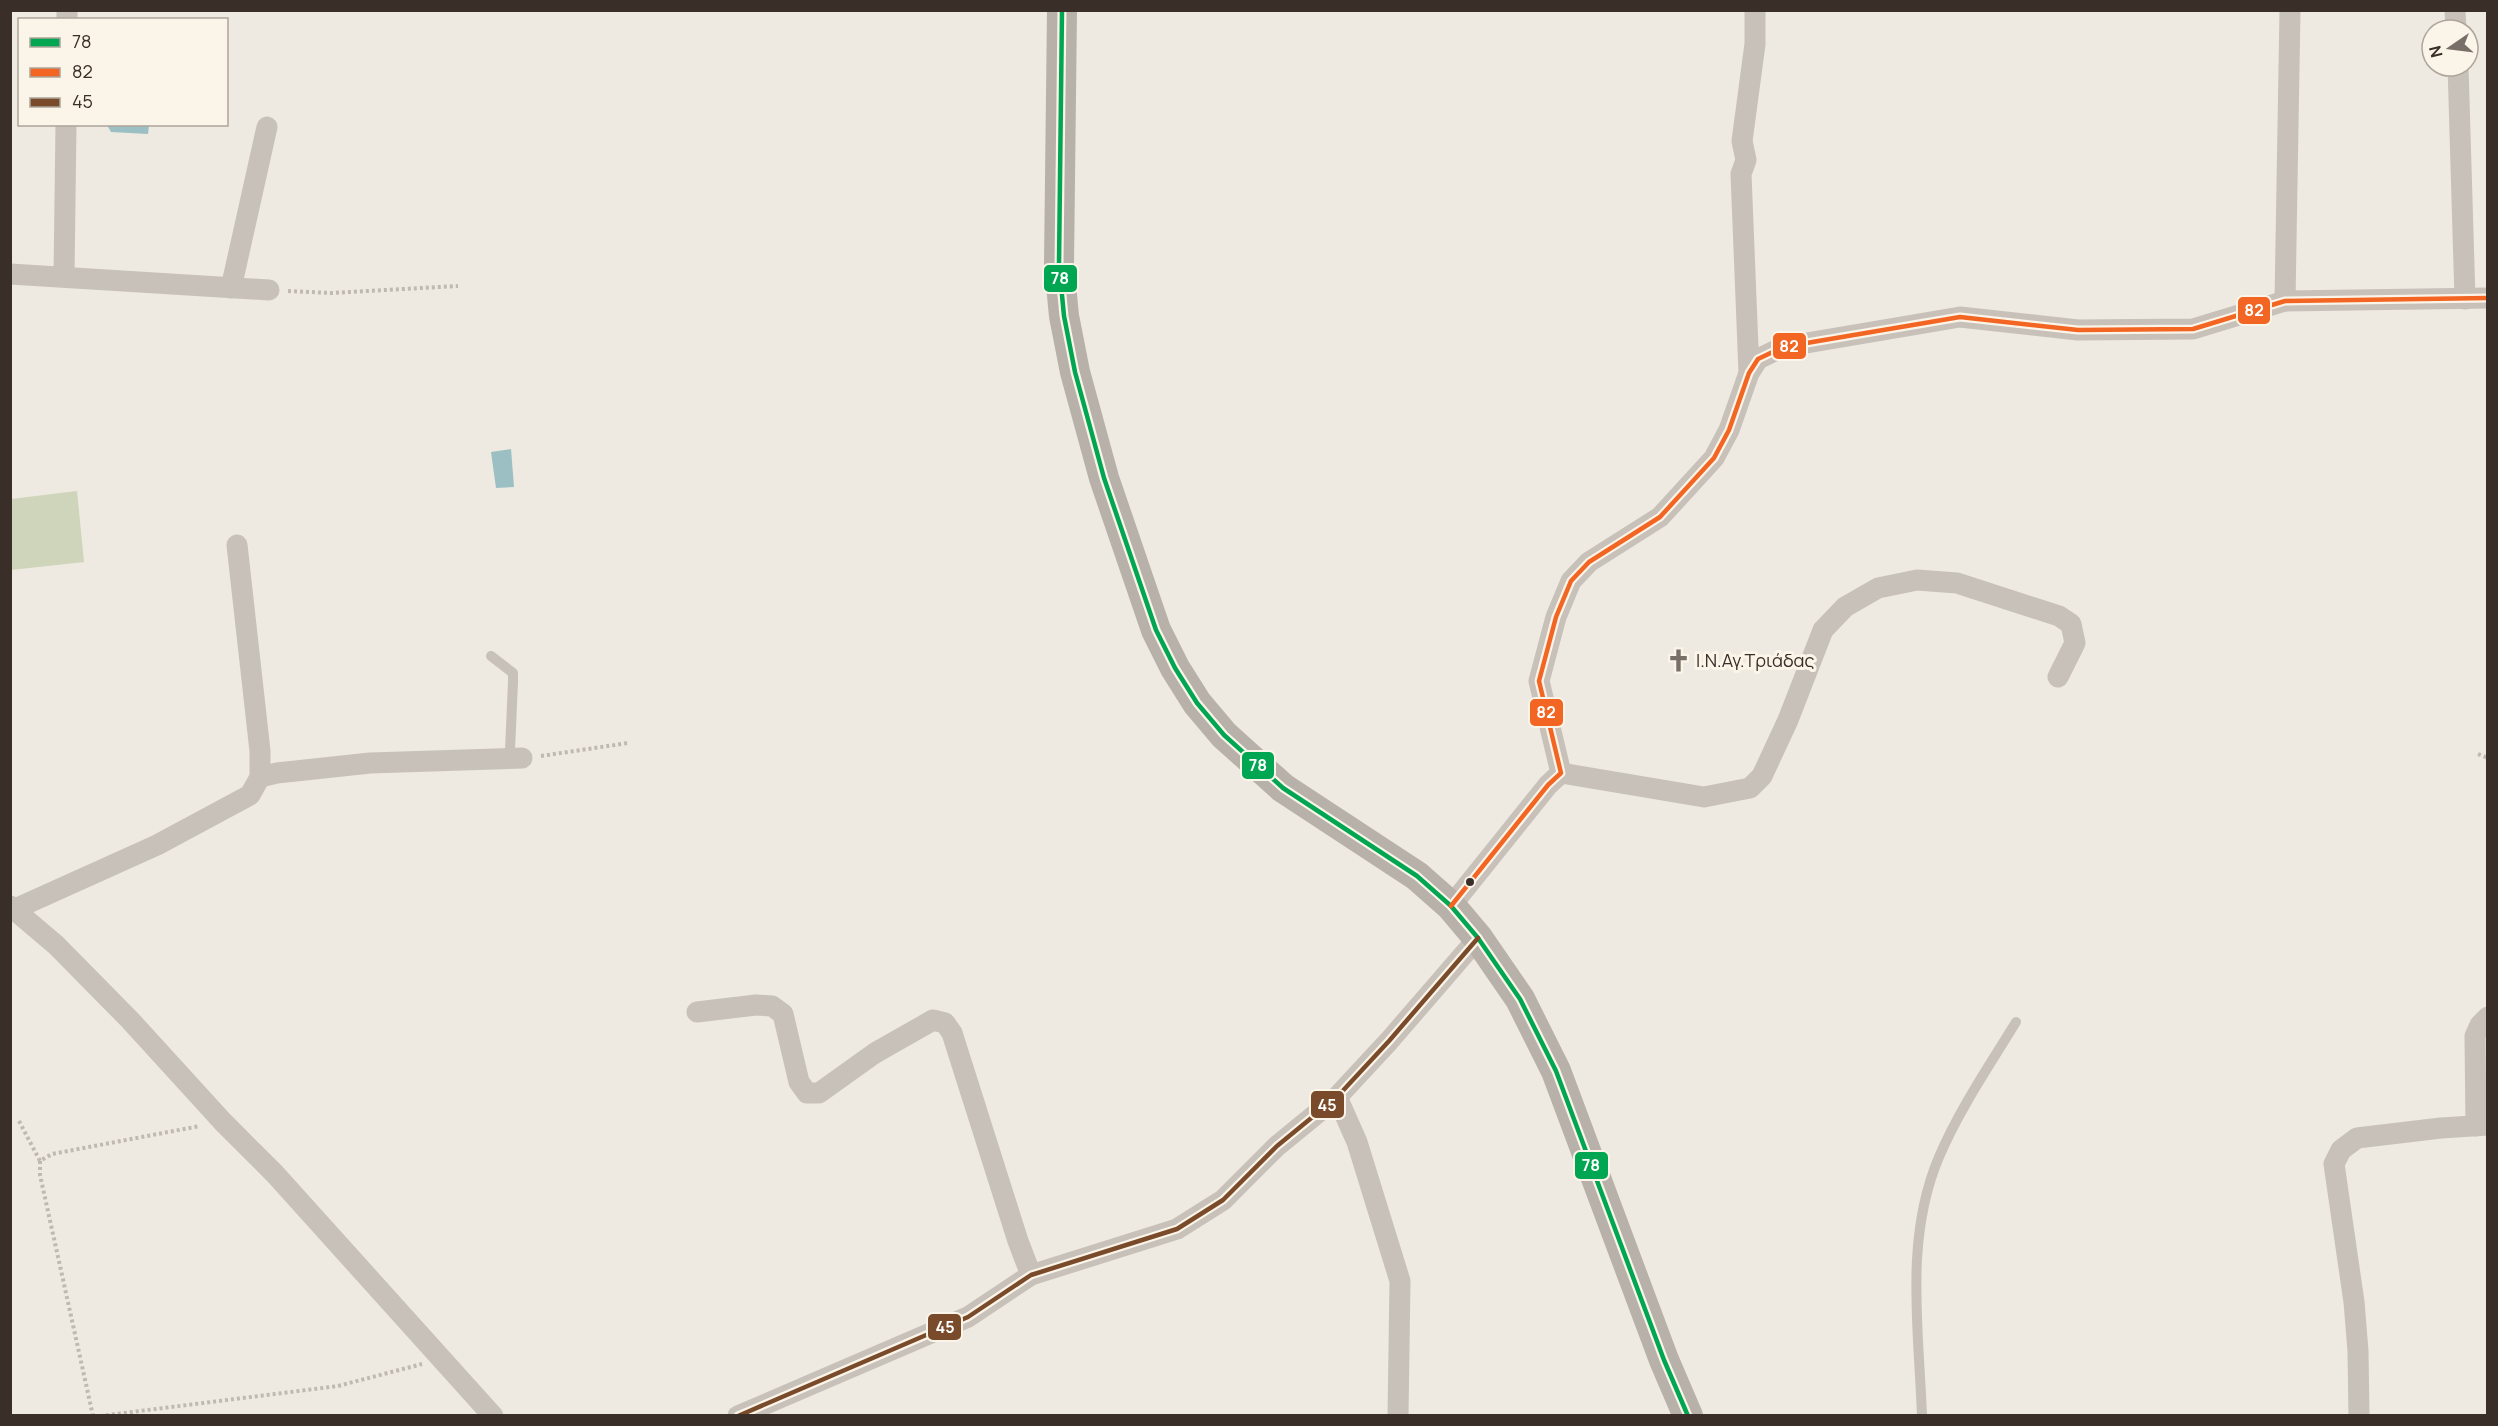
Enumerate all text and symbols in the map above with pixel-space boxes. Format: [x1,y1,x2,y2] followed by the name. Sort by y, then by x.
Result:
[18,18,228,126] legend
[2420,18,2480,78] north arrow
[72,29,92,53] text: 78
[2423,43,2448,60] text: N
[72,59,93,83] text: 82
[72,89,93,113] text: 45
[1043,264,1078,293] line badge: 78
[1051,267,1069,289] text: 78
[2237,296,2271,325] line badge: 82
[2244,299,2264,321] text: 82
[1772,332,1807,360] line badge: 82
[1779,335,1799,357] text: 82
[1665,648,1691,674] church icon: Ι.Ν.Αγ.Τριάδας
[1696,648,1815,672] place label: Ι.Ν.Αγ.Τριάδας
[1529,698,1564,727] line badge: 82
[1536,701,1556,723] text: 82
[1241,751,1275,780] line badge: 78
[1249,754,1267,776] text: 78
[1464,876,1476,888] unlabelled marker
[1310,1090,1345,1119] line badge: 45
[1317,1094,1337,1116] text: 45
[1574,1151,1609,1180] line badge: 78
[1582,1154,1600,1176] text: 78
[927,1313,962,1341] line badge: 45
[935,1316,955,1338] text: 45

